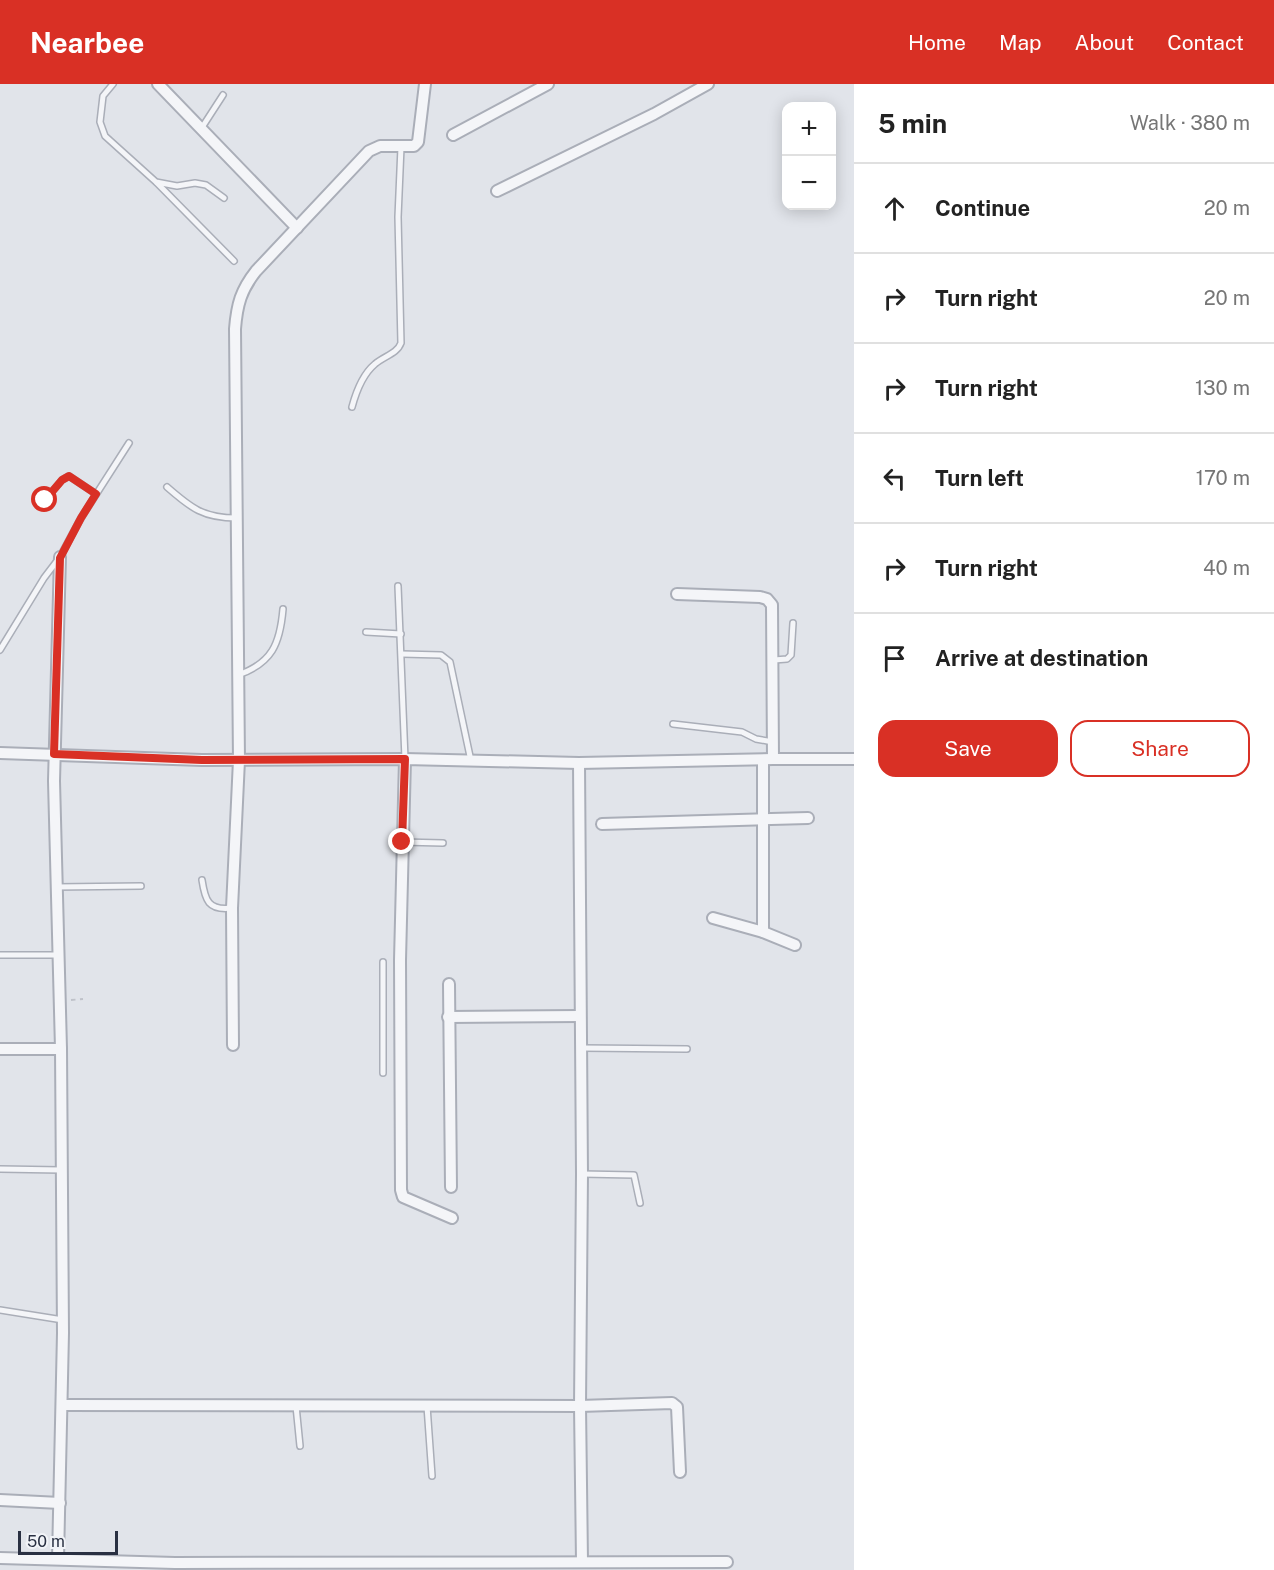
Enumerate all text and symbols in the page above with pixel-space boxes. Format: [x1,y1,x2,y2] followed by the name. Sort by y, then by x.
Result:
[30,26,144,59] text: Nearbee
[908,30,966,55] text: Home
[999,30,1042,55] text: Map
[1075,30,1134,55] text: About
[1167,30,1244,55] text: Contact
[782,102,836,210] map controls
[782,102,836,156] button: +
[878,108,947,139] text: 5 min
[1130,111,1250,135] text: Walk · 380 m
[782,156,836,210] button: −
[878,192,911,225] icon: ahead
[935,195,1030,221] text: Continue
[1204,196,1250,220] text: 20 m
[878,282,911,315] icon: right
[935,285,1038,311] text: Turn right
[1204,286,1250,310] text: 20 m
[878,372,911,405] icon: right
[935,375,1038,401] text: Turn right
[1195,376,1250,400] text: 130 m
[878,462,911,495] icon: left
[935,465,1024,491] text: Turn left
[1196,466,1250,490] text: 170 m
[31,486,57,512] route start
[878,552,911,585] icon: right
[935,555,1038,581] text: Turn right
[1203,556,1250,580] text: 40 m
[878,642,911,675] icon: arrive
[935,645,1148,671] text: Arrive at destination
[878,720,1058,777] button: Save
[1070,720,1250,777] button: Share
[388,828,414,854] route end
[18,1528,118,1556] scale bar
[27,1532,65,1551] text: 50 m

